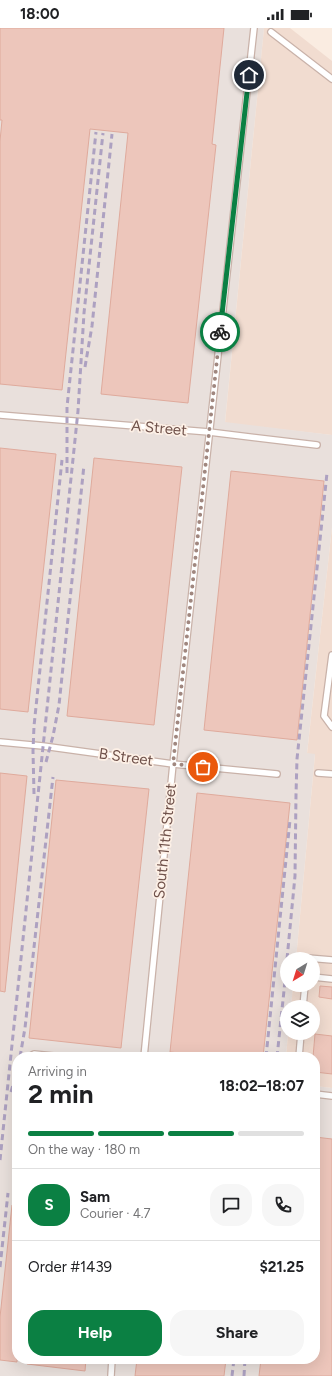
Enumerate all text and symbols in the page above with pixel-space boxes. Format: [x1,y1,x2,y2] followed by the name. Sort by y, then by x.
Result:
[20,5,59,23] text: 18:00
[232,58,266,92] pin
[238,64,260,86] icon: home
[200,312,240,352] courier
[209,321,231,343] icon: bike
[130,417,188,439] street label: A Street
[98,744,155,770] street label: B Street
[186,750,220,784] pin
[192,756,214,778] icon: bag
[150,782,180,900] street label: South 11th Street
[280,952,320,992] north arrow
[280,952,320,1040] map controls
[280,1000,320,1040] button: layers
[28,1064,87,1079] text: Arriving in
[219,1077,304,1095] text: 18:02–18:07
[28,1078,94,1110] text: 2 min
[28,1142,140,1157] text: On the way · 180 m
[210,1184,252,1226] button: chat
[262,1184,304,1226] button: phone
[80,1188,110,1206] text: Sam
[44,1196,54,1214] text: S
[80,1206,151,1221] text: Courier · 4.7
[28,1258,112,1276] text: Order #1439
[260,1258,304,1276] text: $21.25
[28,1310,162,1356] button: Help
[170,1310,304,1356] button: Share

